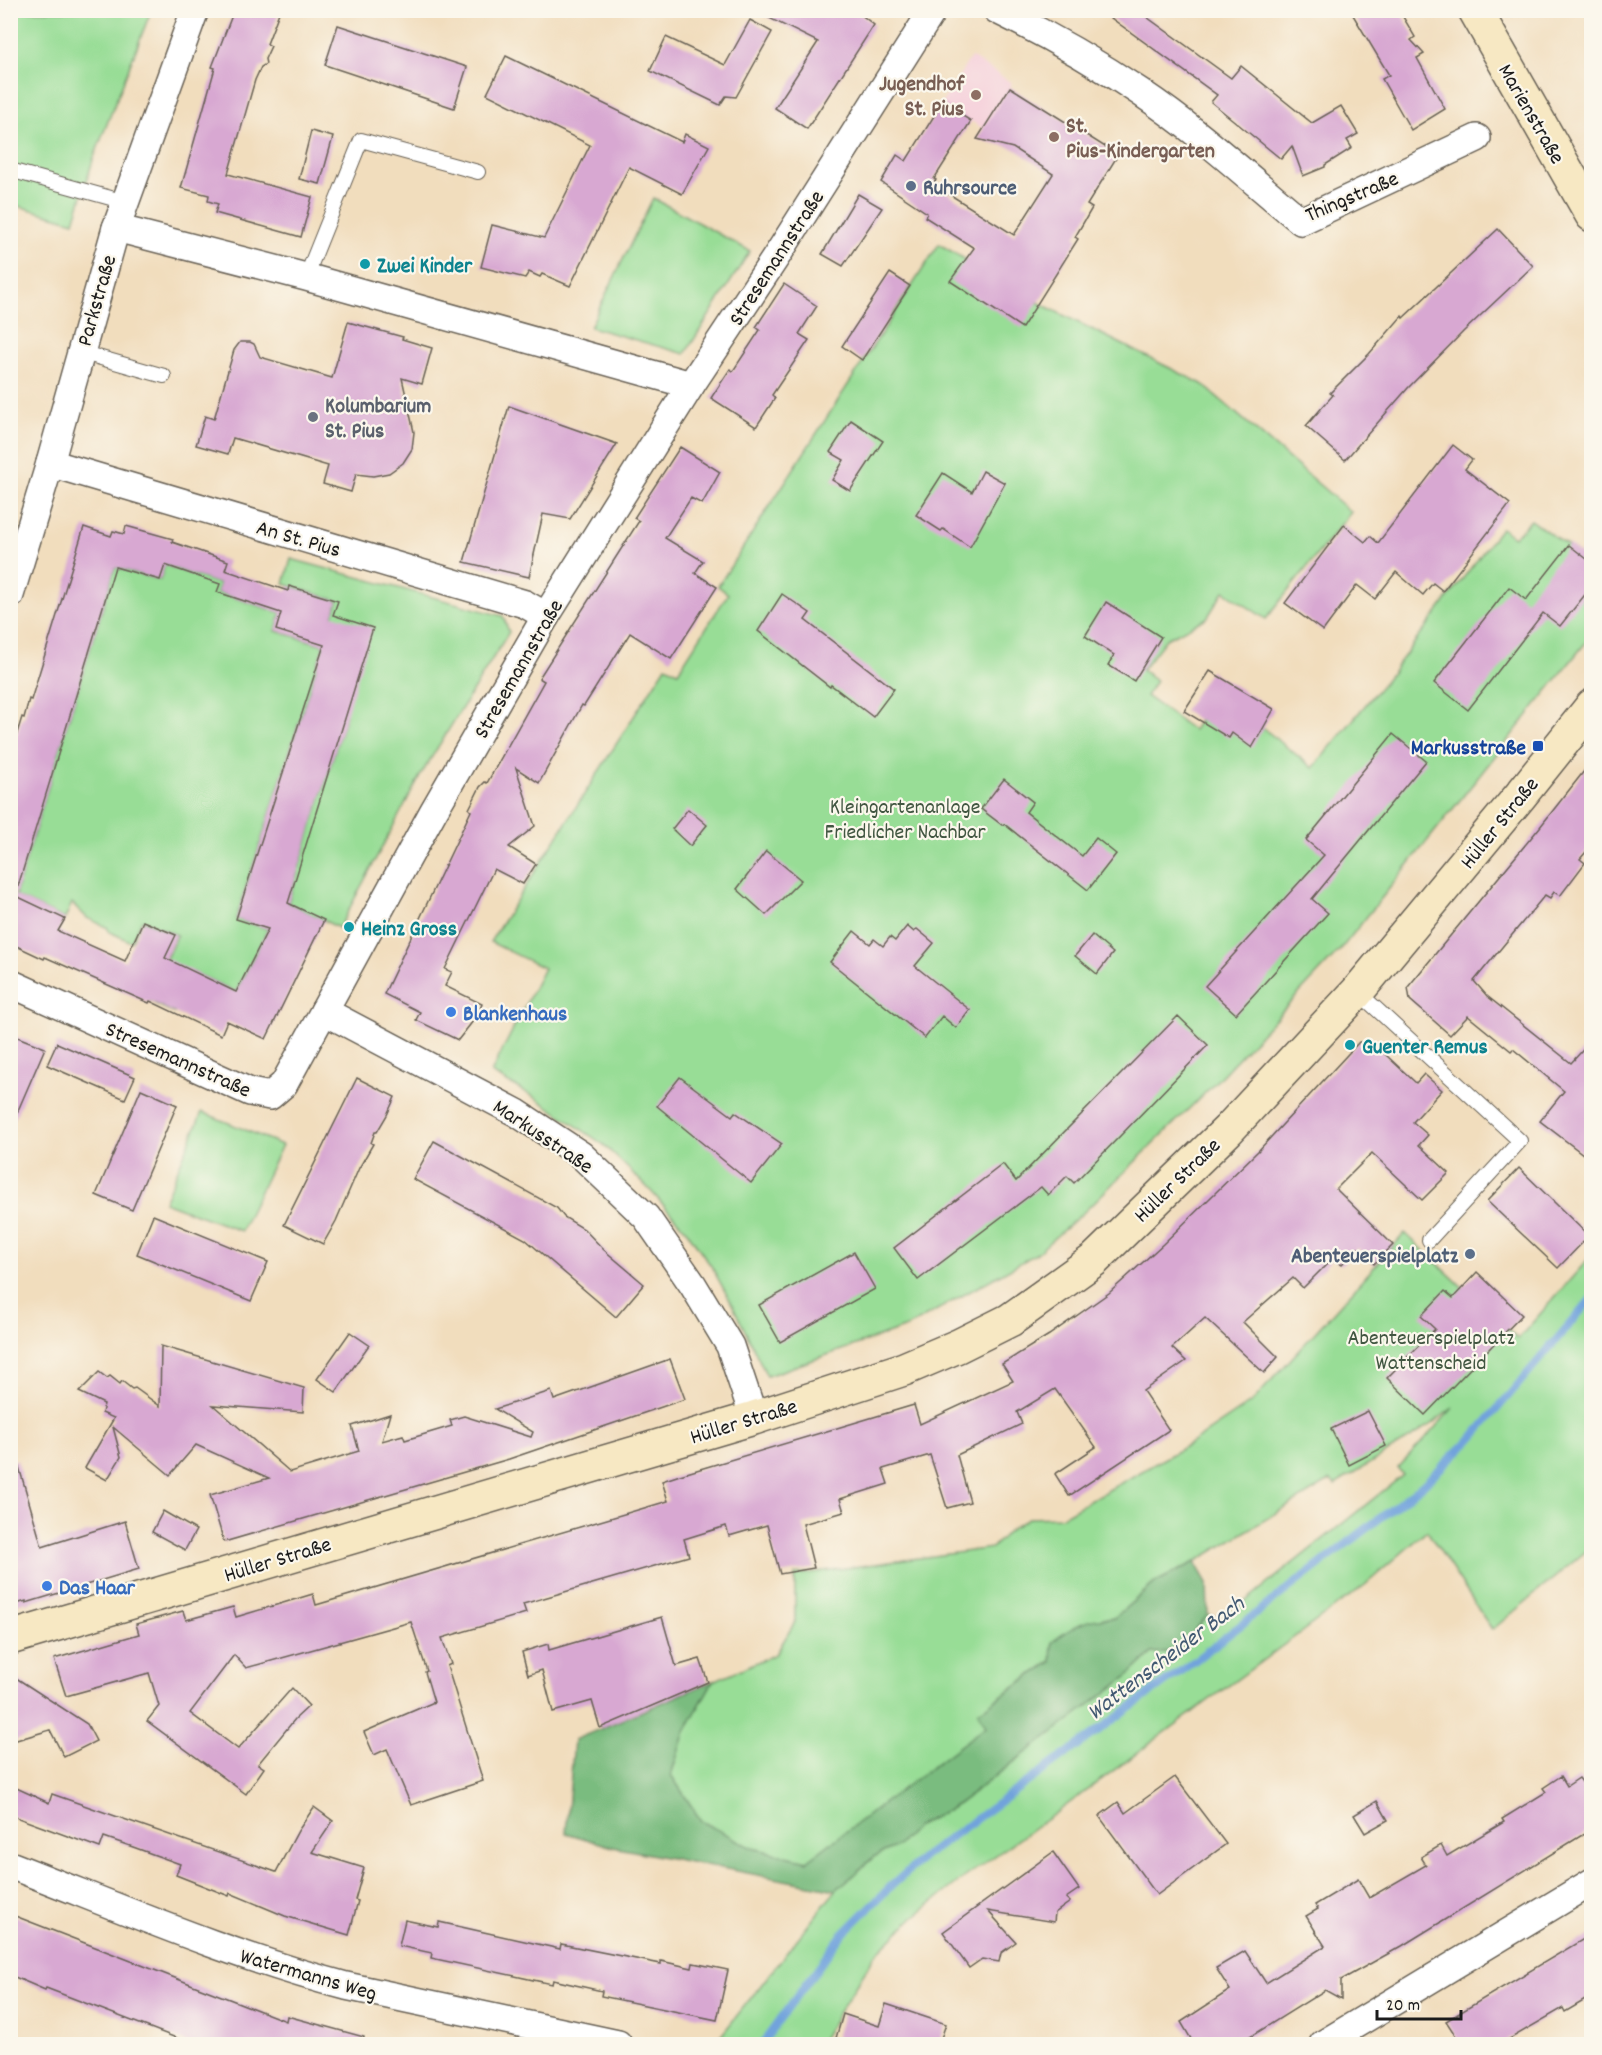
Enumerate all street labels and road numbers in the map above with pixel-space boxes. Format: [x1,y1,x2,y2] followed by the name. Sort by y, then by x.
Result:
[1489,59,1571,171] street label: Marienstraße
[1301,165,1404,232] street label: Thingstraße
[722,185,834,333] street label: Stresemannstraße
[71,252,126,350] street label: Parkstraße
[252,514,344,567] street label: An St. Pius
[468,594,573,745] street label: Stresemannstraße
[1454,771,1548,877] street label: Hüller Straße
[100,1015,255,1107] street label: Stresemannstraße
[486,1093,598,1183] street label: Markusstraße
[1128,1132,1229,1231] street label: Hüller Straße
[687,1392,801,1454] street label: Hüller Straße
[221,1530,335,1592] street label: Hüller Straße
[236,1942,380,2011] street label: Watermanns Weg

